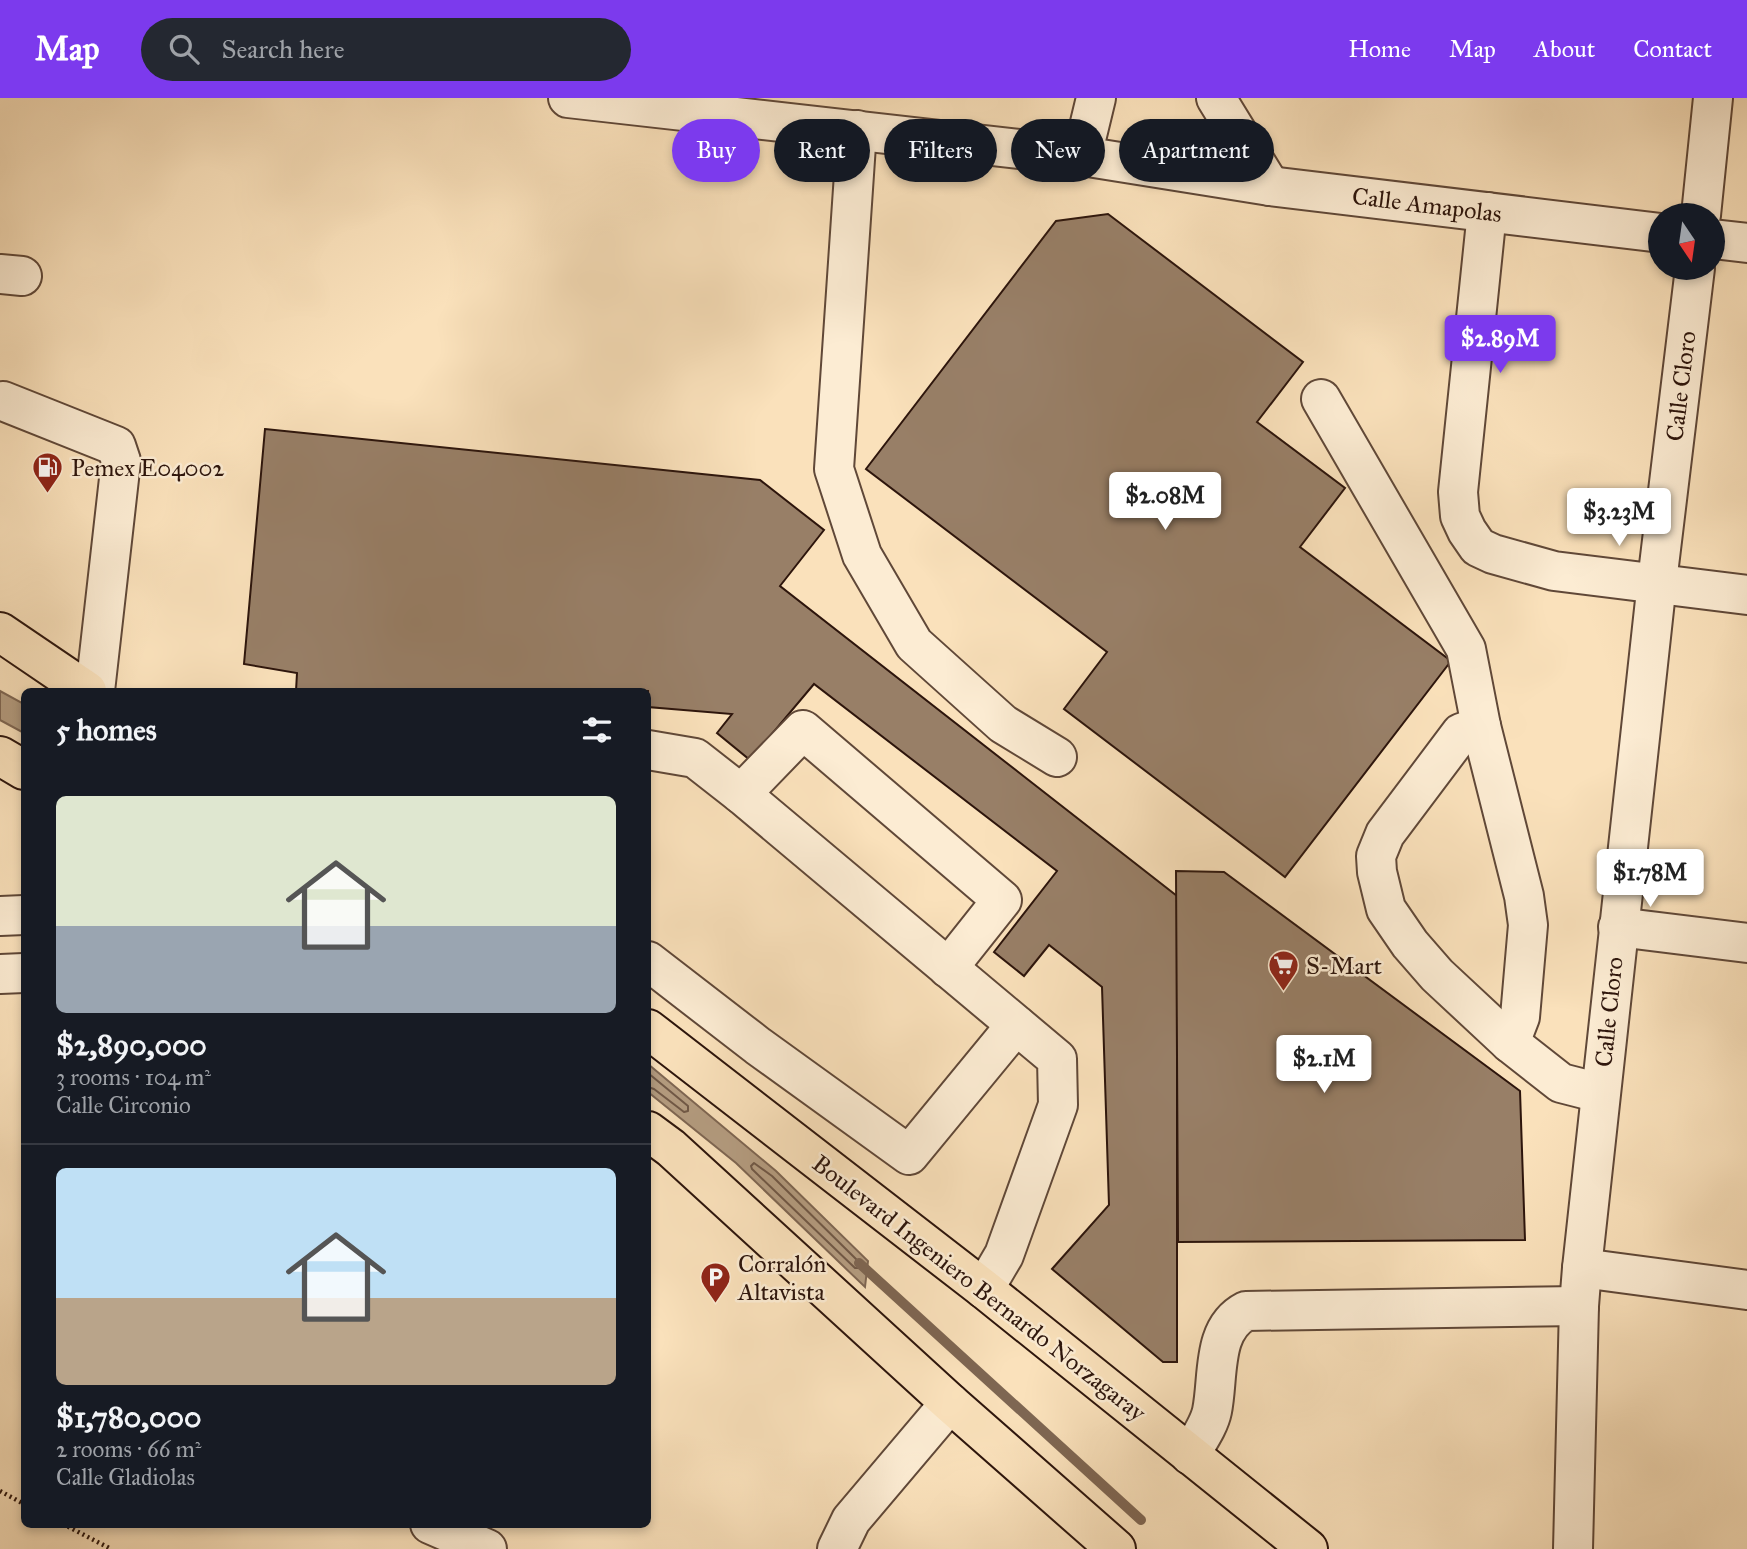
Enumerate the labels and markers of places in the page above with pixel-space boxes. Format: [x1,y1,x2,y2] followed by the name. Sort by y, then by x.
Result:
[1443,316,1557,375] pin: $2.89M
[31,451,65,495] fuel station icon: Pemex E04002
[71,453,224,483] place label: Pemex E04002
[1108,472,1222,532] pin: $2.08M
[1562,489,1676,548] pin: $3.23M
[1593,850,1707,909] pin: $1.78M
[1266,949,1300,993] supermarket icon: S-Mart
[1306,951,1383,981] place label: S-Mart
[1275,1035,1373,1095] pin: $2.1M
[737,1249,826,1307] place label: Corralón Altavista
[698,1261,732,1305] parking icon: Corralón Altavista

